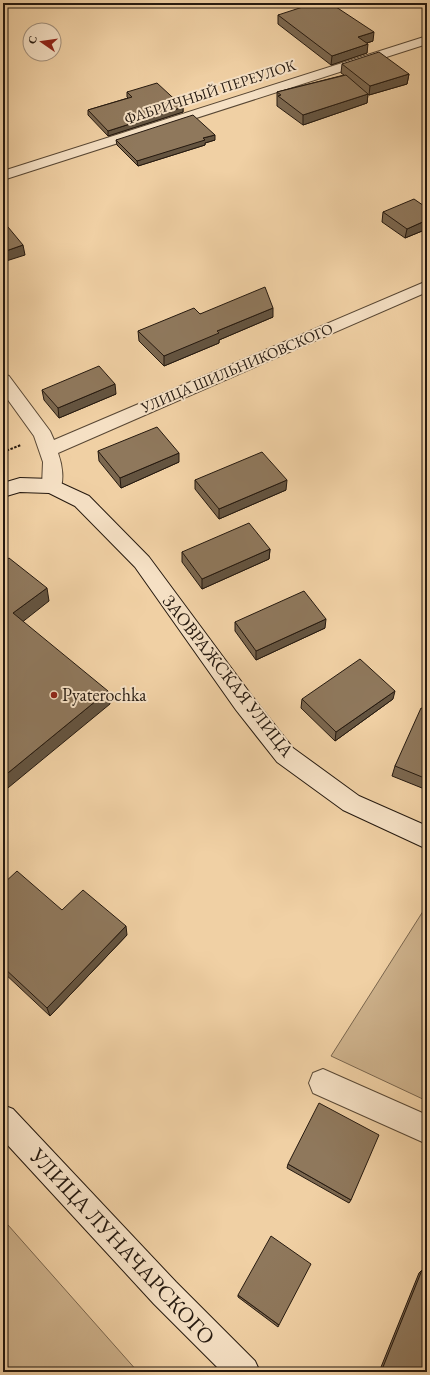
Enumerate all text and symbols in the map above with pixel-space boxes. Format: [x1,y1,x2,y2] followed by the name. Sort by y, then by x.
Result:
[22,22,62,62] north arrow
[25,34,40,45] text: С
[122,55,298,128] street label: ФАБРИЧНЫЙ ПЕРЕУЛОК
[137,318,336,417] street label: УЛИЦА ШИЛЬНИКОВСКОГО
[158,590,299,762] street label: ЗАОВРАЖСКАЯ УЛИЦА
[62,683,147,706] place label: Pyaterochka
[49,690,59,700] marker: Pyaterochka
[23,1141,222,1351] street label: УЛИЦА ЛУНАЧАРСКОГО

